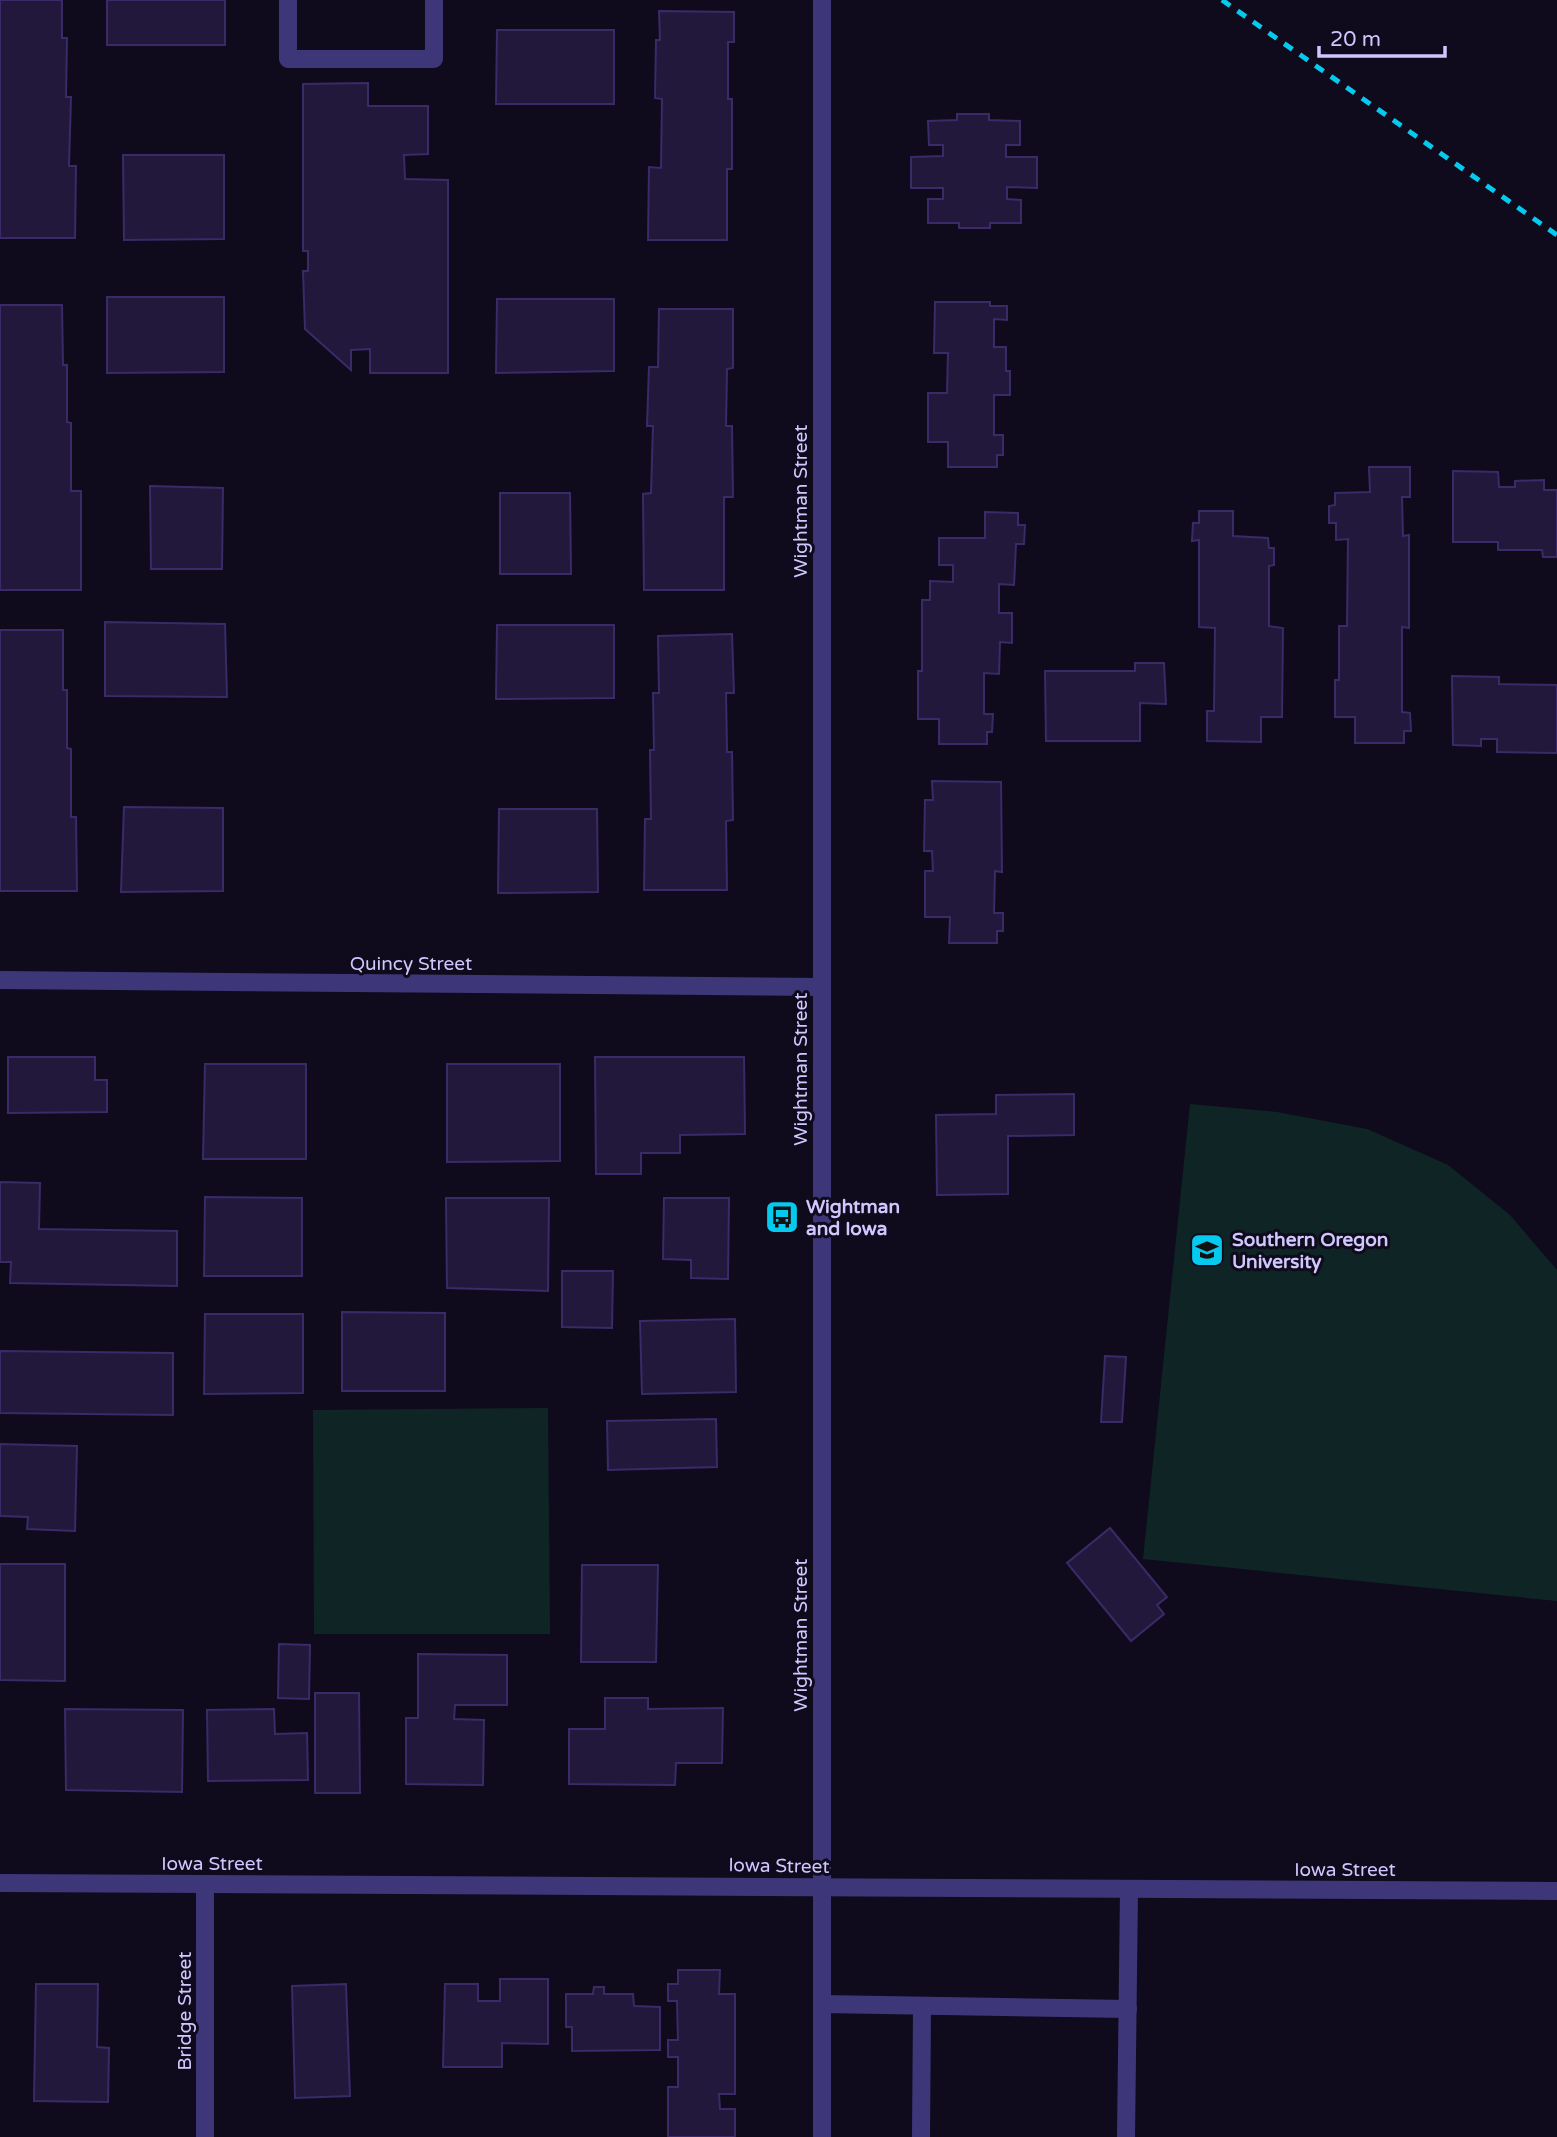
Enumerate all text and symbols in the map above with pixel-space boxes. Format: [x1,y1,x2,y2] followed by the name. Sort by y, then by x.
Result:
[1319,14,1445,58] scale bar
[1330,27,1381,52] text: 20 m
[790,424,812,578] street label: Wightman Street
[350,953,472,975] street label: Quincy Street
[790,992,812,1146] street label: Wightman Street
[806,1196,900,1240] place label: Wightman and Iowa
[763,1198,801,1236] bus stop icon: Wightman and Iowa
[1232,1229,1388,1274] place label: Southern Oregon University
[1188,1231,1226,1269] school or university icon: Southern Oregon University
[790,1558,812,1712] street label: Wightman Street
[161,1853,263,1875] street label: Iowa Street
[728,1854,830,1878] street label: Iowa Street
[1294,1859,1396,1881] street label: Iowa Street
[174,1951,196,2071] street label: Bridge Street

